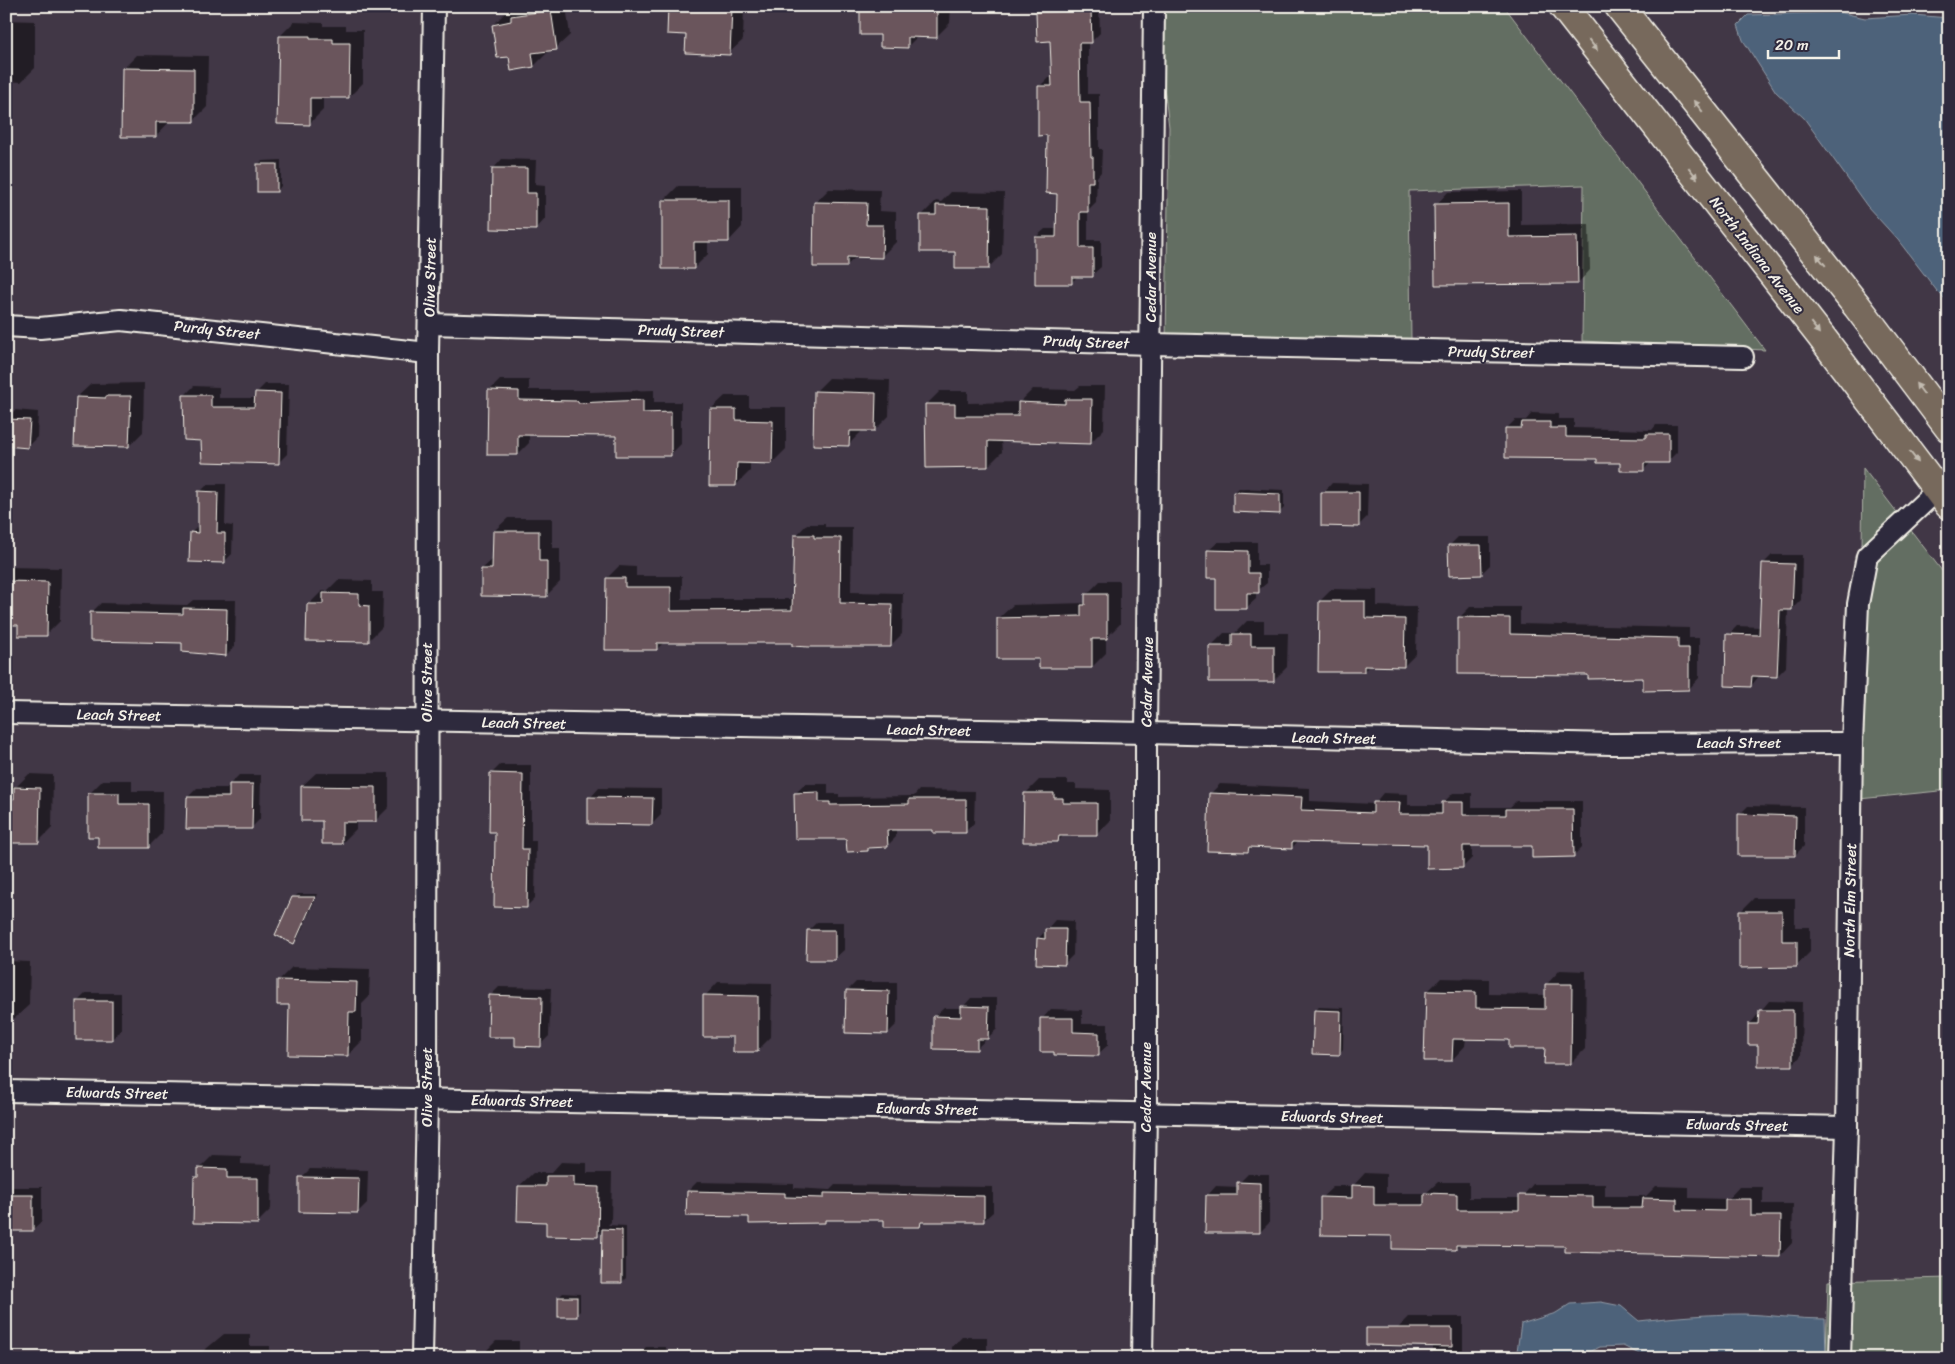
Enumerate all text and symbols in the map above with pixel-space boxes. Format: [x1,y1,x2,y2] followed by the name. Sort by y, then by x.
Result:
[1768,28,1839,60] scale bar
[1775,32,1809,58] text: 20 m
[1587,38,1598,51] one-way arrow
[1692,100,1703,113] one-way arrow
[1688,166,1698,180] one-way arrow
[1703,190,1811,320] street label: North Indiana Avenue
[1138,231,1164,322] street label: Cedar Avenue
[416,236,444,317] street label: Olive Street
[1815,254,1826,267] one-way arrow
[173,313,262,348] street label: Purdy Street
[637,317,726,346] street label: Prudy Street
[1809,321,1820,334] one-way arrow
[1042,328,1131,357] street label: Prudy Street
[1448,338,1535,366] street label: Prudy Street
[1914,383,1925,396] one-way arrow
[1909,450,1919,464] one-way arrow
[1133,636,1161,727] street label: Cedar Avenue
[414,642,440,722] street label: Olive Street
[76,701,162,729] street label: Leach Street
[481,709,567,737] street label: Leach Street
[886,716,972,744] street label: Leach Street
[1291,724,1377,752] street label: Leach Street
[1696,730,1782,756] street label: Leach Street
[1836,842,1864,957] street label: North Elm Street
[1133,1041,1159,1132] street label: Cedar Avenue
[414,1047,440,1127] street label: Olive Street
[65,1079,169,1107] street label: Edwards Street
[470,1087,574,1115] street label: Edwards Street
[875,1095,979,1123] street label: Edwards Street
[1280,1103,1384,1131] street label: Edwards Street
[1685,1111,1789,1139] street label: Edwards Street

